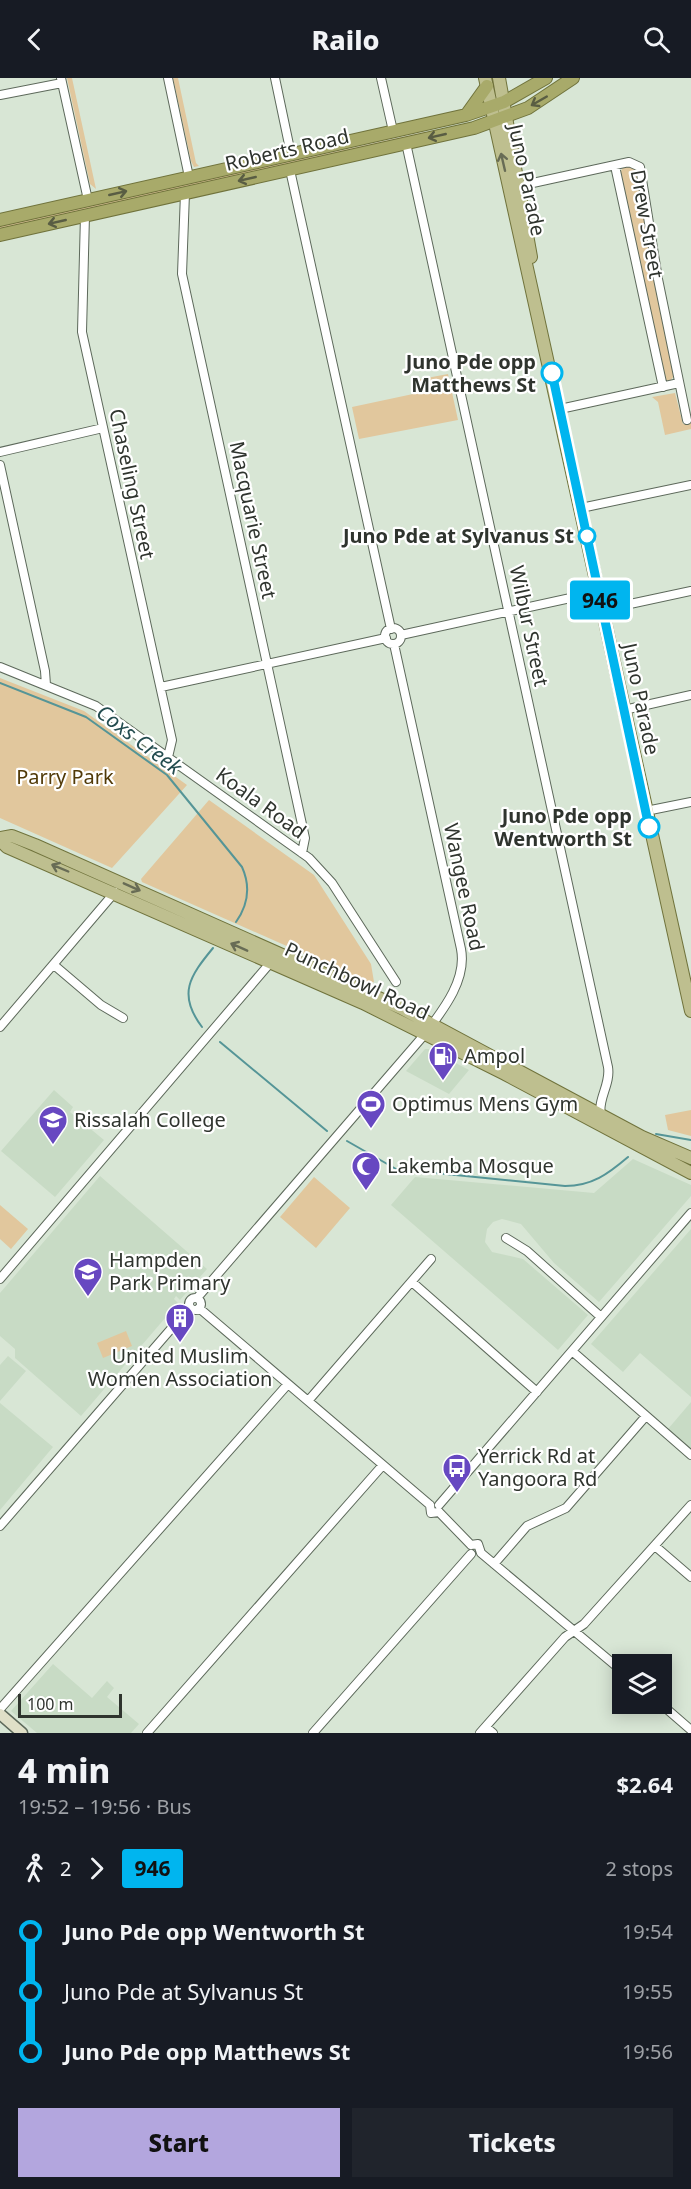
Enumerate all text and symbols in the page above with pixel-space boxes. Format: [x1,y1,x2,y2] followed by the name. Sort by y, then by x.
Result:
[311,21,380,58] text: Railo
[18,23,51,56] icon: back
[640,23,673,56] icon: search
[531,96,548,108] one-way arrow
[502,120,552,238] street label: Juno Parade
[222,122,352,177] street label: Roberts Road
[428,131,447,143] one-way arrow
[497,152,508,172] one-way arrow
[625,167,670,280] street label: Drew Street
[238,174,257,186] one-way arrow
[108,187,128,198] one-way arrow
[48,216,67,228] one-way arrow
[404,348,536,398] place label: Juno Pde opp Matthews St
[541,362,563,384] marker: Juno Pde opp Matthews St
[103,406,162,562] street label: Chaseling Street
[224,439,283,601] street label: Macquarie Street
[341,522,574,549] place label: Juno Pde at Sylvanus St
[578,527,596,545] marker: Juno Pde at Sylvanus St
[504,563,555,689] street label: Wilbur Street
[566,580,634,620] line badge: 946
[582,586,618,614] text: 946
[616,639,666,757] street label: Juno Parade
[91,698,189,782] water label: Coxs Creek
[211,761,312,844] street label: Koala Road
[16,763,114,790] park label: Parry Park
[494,802,632,852] place label: Juno Pde opp Wentworth St
[638,816,660,838] marker: Juno Pde opp Wentworth St
[438,821,491,953] street label: Wangee Road
[51,862,70,873] one-way arrow
[122,882,140,894] one-way arrow
[280,935,434,1026] street label: Punchbowl Road
[230,940,248,952] one-way arrow
[427,1040,459,1082] fuel station icon: Ampol
[464,1042,525,1069] place label: Ampol
[355,1088,387,1130] sports icon: Optimus Mens Gym
[392,1090,578,1117] place label: Optimus Mens Gym
[37,1104,69,1146] school or university icon: Rissalah College
[74,1106,226,1133] place label: Rissalah College
[350,1150,382,1192] mosque icon: Lakemba Mosque
[387,1152,554,1179] place label: Lakemba Mosque
[109,1246,231,1296] place label: Hampden Park Primary
[72,1256,104,1298] school or university icon: Hampden Park Primary
[164,1302,196,1344] building icon: United Muslim Women Association
[88,1342,272,1392] place label: United Muslim Women Association
[478,1442,597,1492] place label: Yerrick Rd at Yangoora Rd
[441,1452,473,1494] bus stop icon: Yerrick Rd at Yangoora Rd
[612,1654,672,1714] map controls
[612,1654,672,1714] button: layers
[18,1691,122,1718] scale bar
[27,1693,74,1715] text: 100 m
[18,1748,110,1793] text: 4 min
[616,1769,673,1799] text: $2.64
[18,1793,191,1820] text: 19:52 – 19:56 · Bus
[18,1852,51,1885] icon: walk
[80,1852,113,1885] icon: forward
[134,1854,171,1882] text: 946
[60,1855,71,1882] text: 2
[606,1855,673,1882] text: 2 stops
[64,1916,365,1946] text: Juno Pde opp Wentworth St
[622,1918,673,1945] text: 19:54
[64,1976,303,2006] text: Juno Pde at Sylvanus St
[622,1978,673,2005] text: 19:55
[64,2036,350,2066] text: Juno Pde opp Matthews St
[622,2038,673,2065] text: 19:56
[18,2108,340,2177] button: Start
[352,2108,673,2177] button: Tickets

